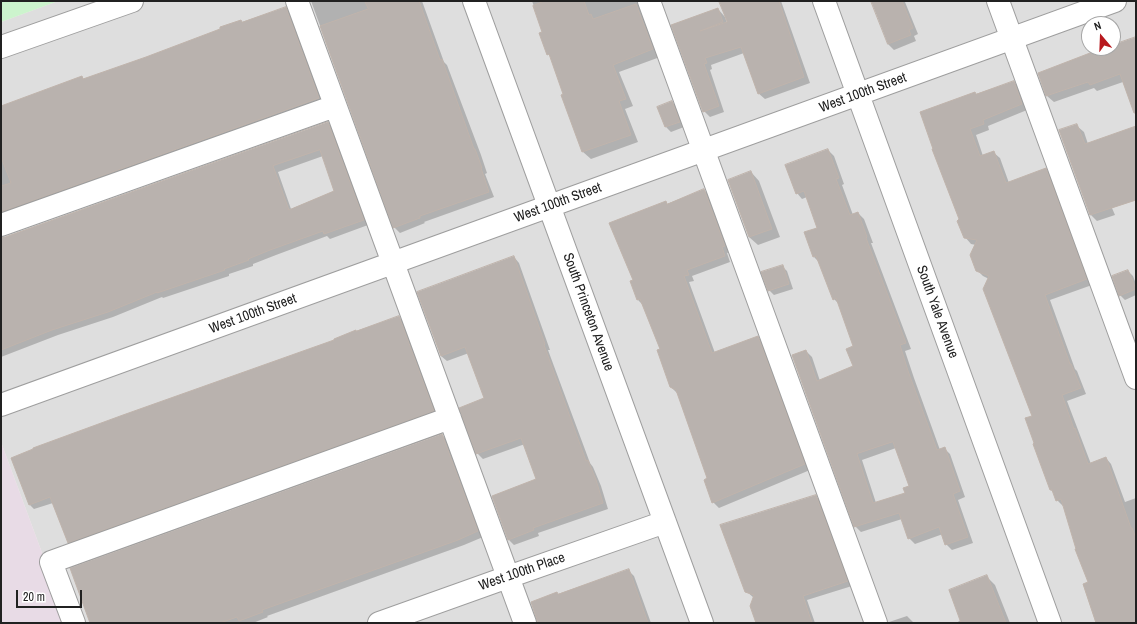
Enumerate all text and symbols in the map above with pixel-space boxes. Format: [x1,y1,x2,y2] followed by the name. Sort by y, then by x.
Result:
[1081,16,1121,56] north arrow
[1092,18,1103,33] text: N
[817,69,909,117] street label: West 100th Street
[512,179,604,227] street label: West 100th Street
[559,251,617,373] street label: South Princeton Avenue
[912,263,962,361] street label: South Yale Avenue
[207,290,299,338] street label: West 100th Street
[477,549,567,595] street label: West 100th Place
[18,582,84,608] scale bar
[23,589,45,605] text: 20 m

